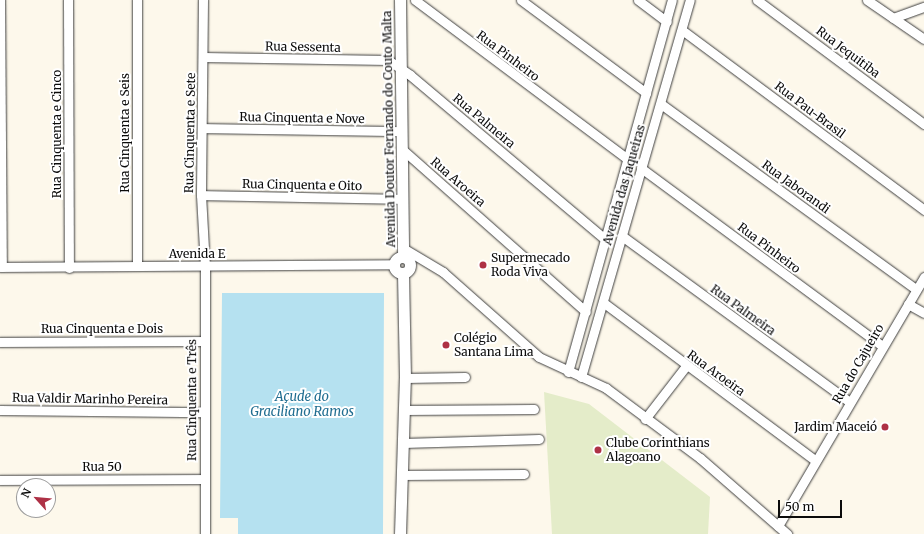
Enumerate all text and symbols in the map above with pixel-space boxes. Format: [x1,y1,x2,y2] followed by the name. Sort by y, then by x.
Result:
[380,10,398,248] street label: Avenida Doutor Fernando do Couto Malta
[813,23,883,81] street label: Rua Jequitiba
[474,28,542,84] street label: Rua Pinheiro
[265,39,341,55] street label: Rua Sessenta
[50,70,64,198] street label: Rua Cinquenta e Cinco
[118,73,132,193] street label: Rua Cinquenta e Seis
[182,73,198,193] street label: Rua Cinquenta e Sete
[772,79,848,141] street label: Rua Pau-Brasil
[450,91,518,151] street label: Rua Palmeira
[239,110,365,126] street label: Rua Cinquenta e Nove
[600,123,648,247] street label: Avenida das Jaqueiras
[428,154,488,210] street label: Rua Aroeira
[759,157,833,217] street label: Rua Jaborandi
[242,177,362,193] street label: Rua Cinquenta e Oito
[735,220,803,276] street label: Rua Pinheiro
[169,247,225,261] street label: Avenida E
[491,251,570,279] place label: Supermecado Roda Viva
[478,260,488,270] marker: Supermecado Roda Viva
[708,282,778,338] street label: Rua Palmeira
[41,322,163,336] street label: Rua Cinquenta e Dois
[829,322,887,406] street label: Rua do Cajueiro
[454,331,534,359] place label: Colégio Santana Lima
[185,339,199,461] street label: Rua Cinquenta e Três
[441,340,451,350] marker: Colégio Santana Lima
[684,347,748,399] street label: Rua Aroeira
[12,390,168,408] street label: Rua Valdir Marinho Pereira
[250,390,354,421] water label: Açude do Graciliano Ramos
[794,420,877,434] place label: Jardim Maceió
[880,422,890,432] marker: Jardim Maceió
[606,436,710,464] place label: Clube Corinthians Alagoano
[593,445,603,455] marker: Clube Corinthians Alagoano
[82,460,122,474] street label: Rua 50
[16,478,56,518] north arrow
[18,486,34,500] text: N
[780,492,844,518] scale bar
[785,499,814,514] text: 50 m

